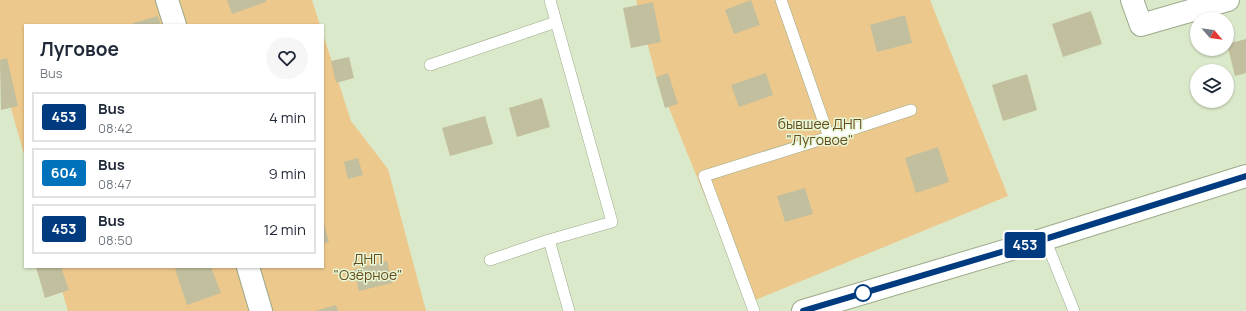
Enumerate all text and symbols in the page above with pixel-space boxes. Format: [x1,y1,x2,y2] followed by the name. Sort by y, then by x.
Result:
[1190,12,1234,56] north arrow
[1190,12,1234,108] map controls
[40,36,119,62] text: Луговое
[266,37,308,79] button: heart
[40,64,63,82] text: Bus
[1190,64,1234,108] button: layers
[98,98,125,119] text: Bus
[52,107,76,126] text: 453
[269,107,306,128] text: 4 min
[778,114,862,149] park label: бывшее ДНП "Луговое"
[98,119,132,137] text: 08:42
[98,154,125,175] text: Bus
[51,163,77,182] text: 604
[269,163,306,184] text: 9 min
[98,175,132,193] text: 08:47
[98,210,125,231] text: Bus
[52,219,76,238] text: 453
[263,219,306,240] text: 12 min
[98,231,133,249] text: 08:50
[1002,232,1048,258] line badge: 453
[1013,235,1037,254] text: 453
[333,249,403,284] park label: ДНП "Озёрное"
[854,284,872,302] unlabelled marker

